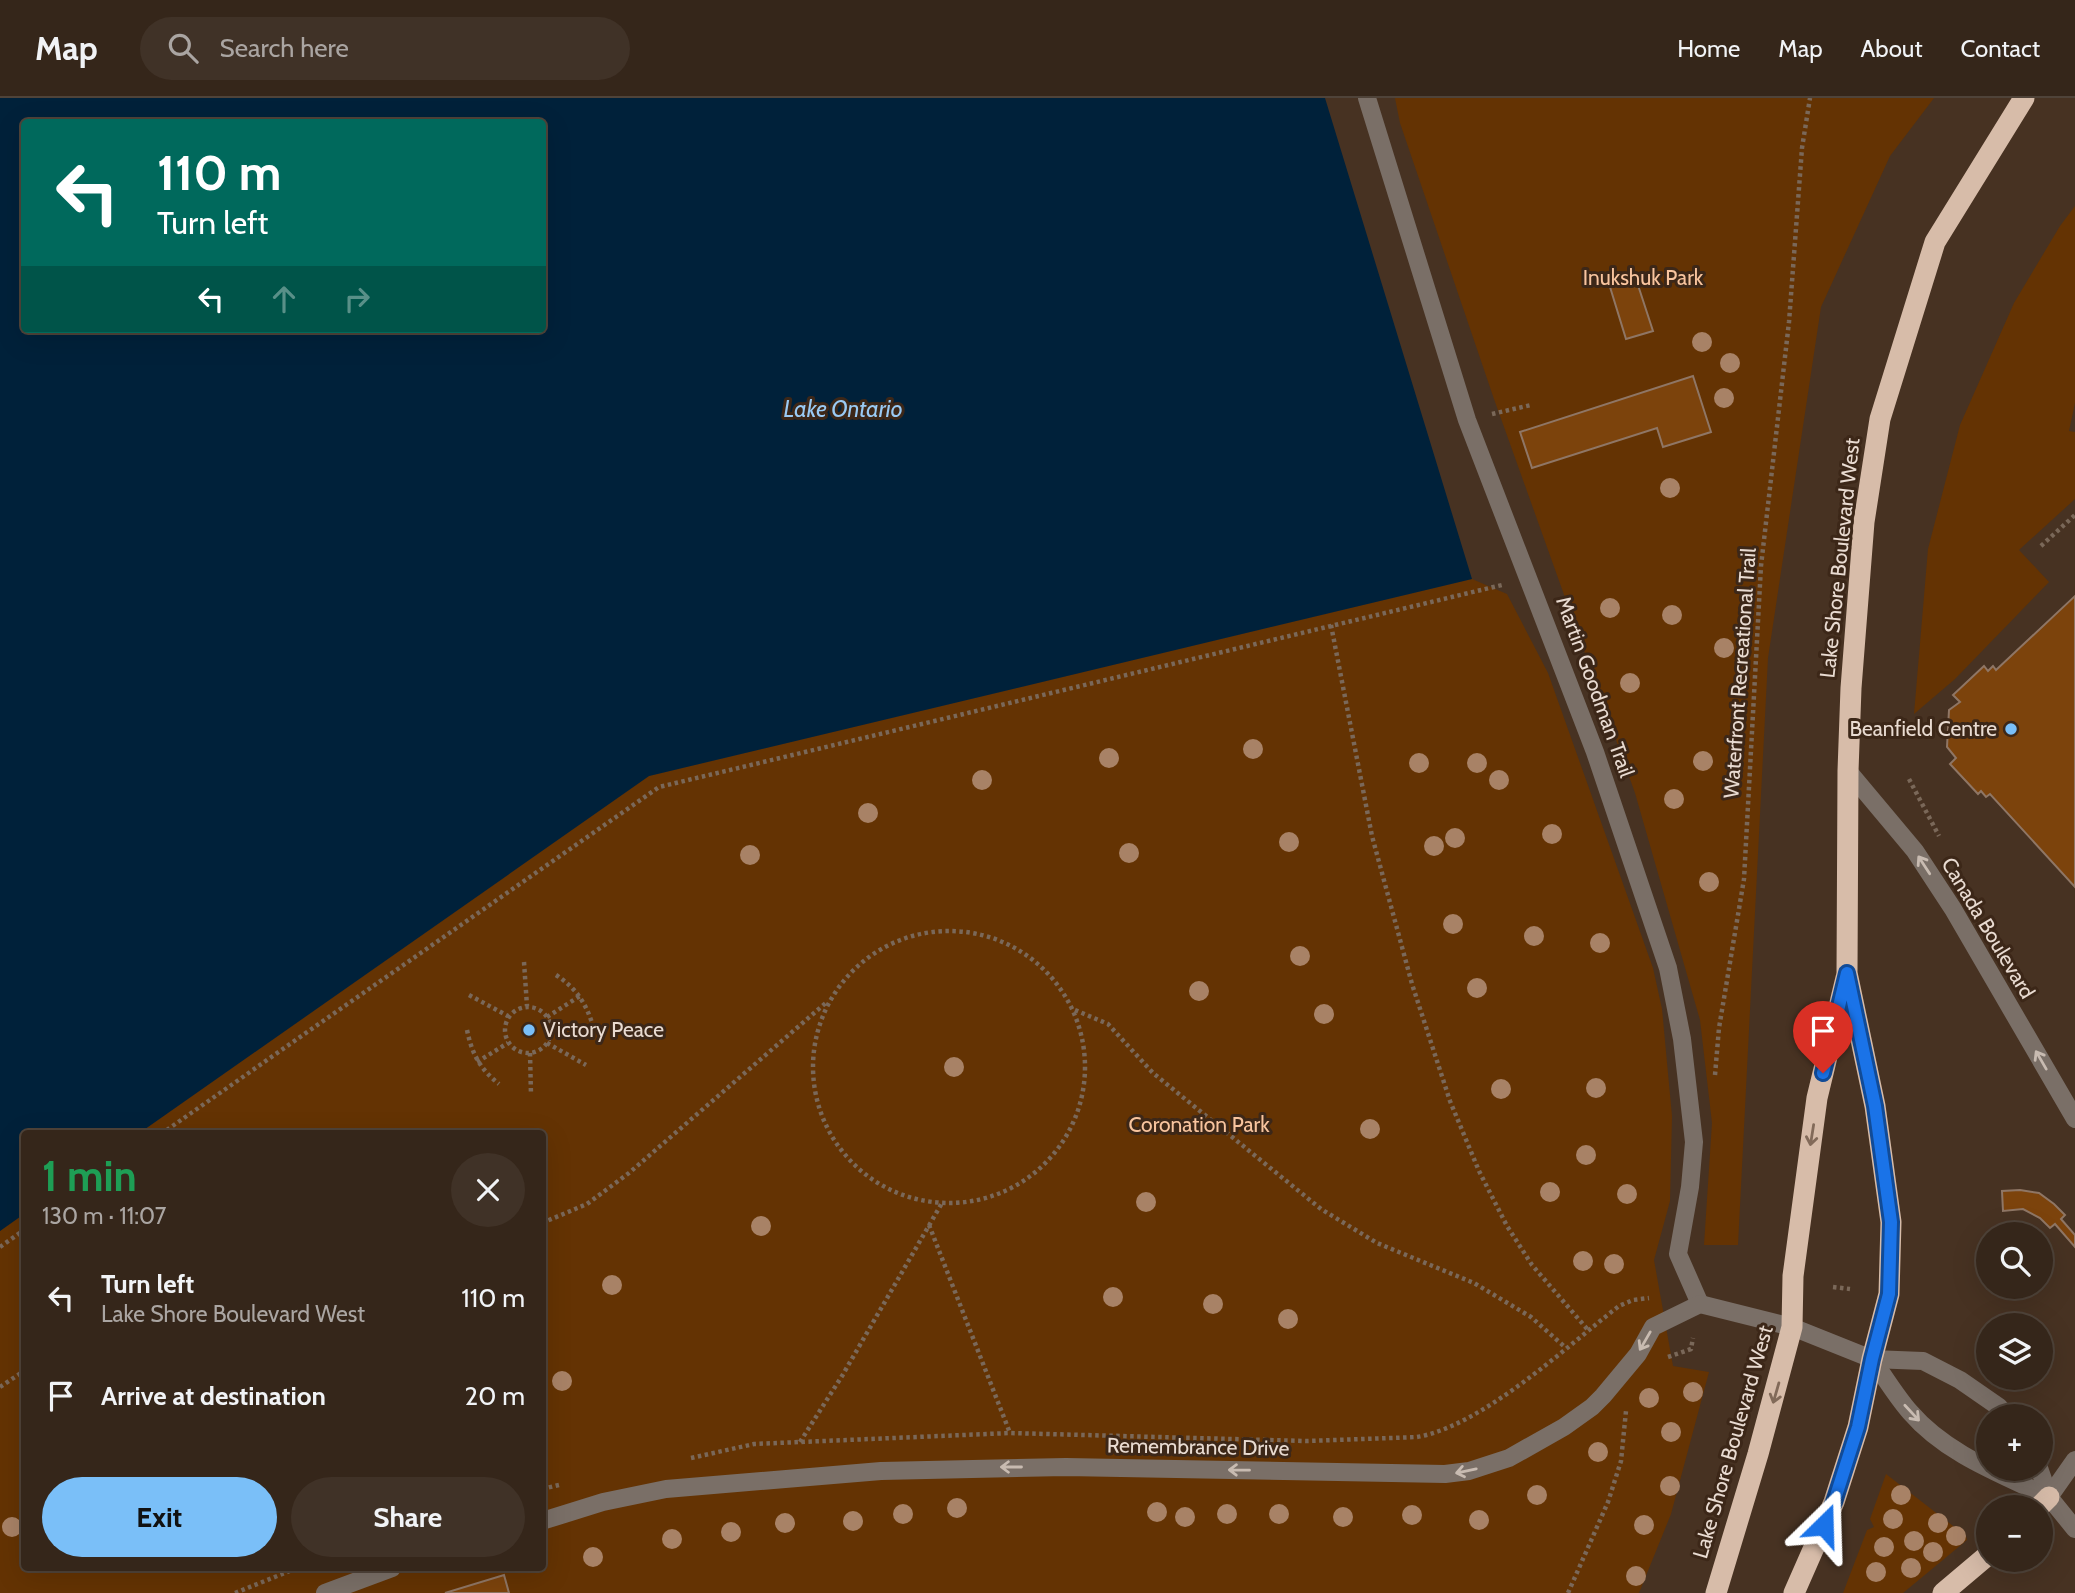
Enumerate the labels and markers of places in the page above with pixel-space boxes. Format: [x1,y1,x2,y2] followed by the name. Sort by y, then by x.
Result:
[1849,716,1997,741] place label: Beanfield Centre
[2003,721,2019,737] marker: Beanfield Centre
[1793,1001,1853,1073] pin
[543,1017,664,1042] place label: Victory Peace
[521,1022,537,1038] marker: Victory Peace

